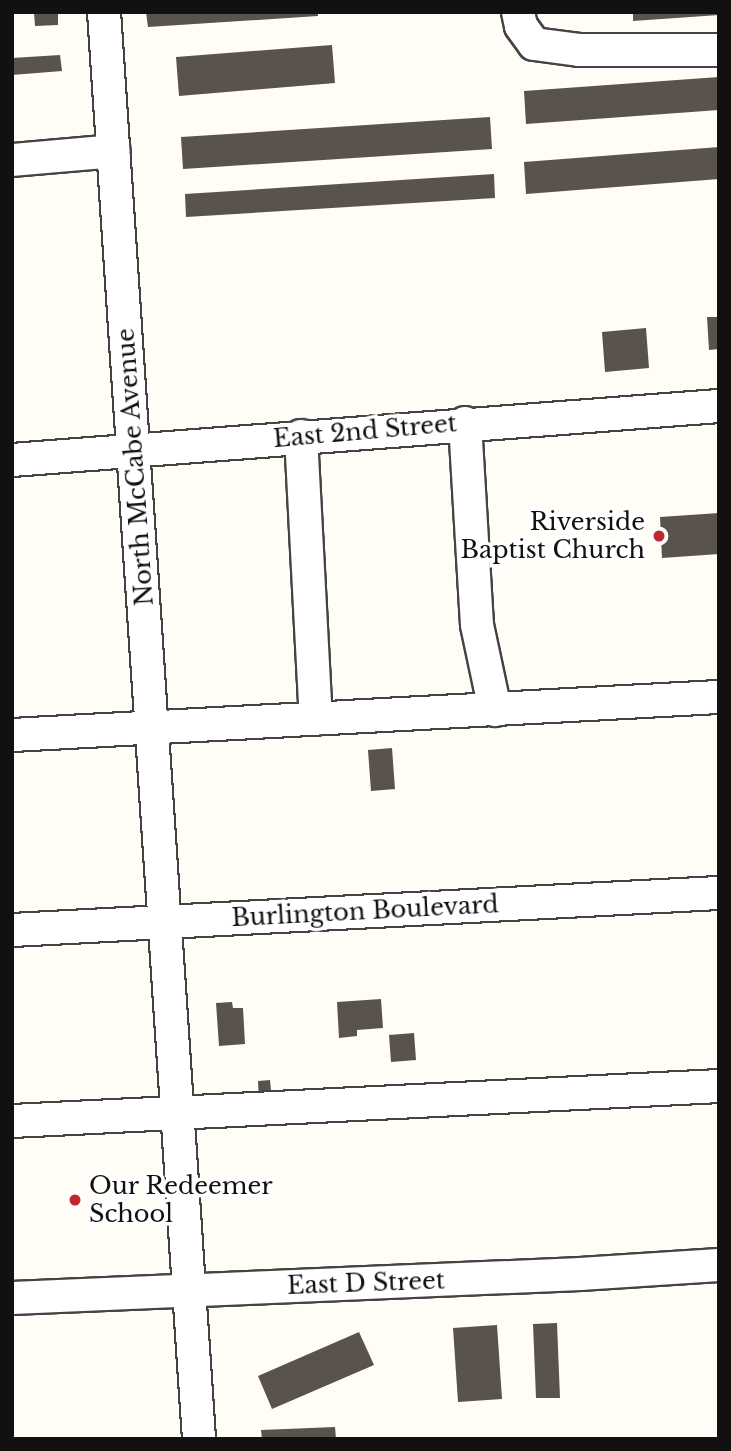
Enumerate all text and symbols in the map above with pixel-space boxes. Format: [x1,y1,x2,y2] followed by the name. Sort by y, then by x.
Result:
[111,327,159,607] street label: North McCabe Avenue
[272,409,458,453] street label: East 2nd Street
[460,508,645,564] place label: Riverside Baptist Church
[651,528,667,544] marker: Riverside Baptist Church
[231,890,499,932] street label: Burlington Boulevard
[89,1172,273,1228] place label: Our Redeemer School
[67,1192,83,1208] marker: Our Redeemer School
[287,1266,445,1300] street label: East D Street

